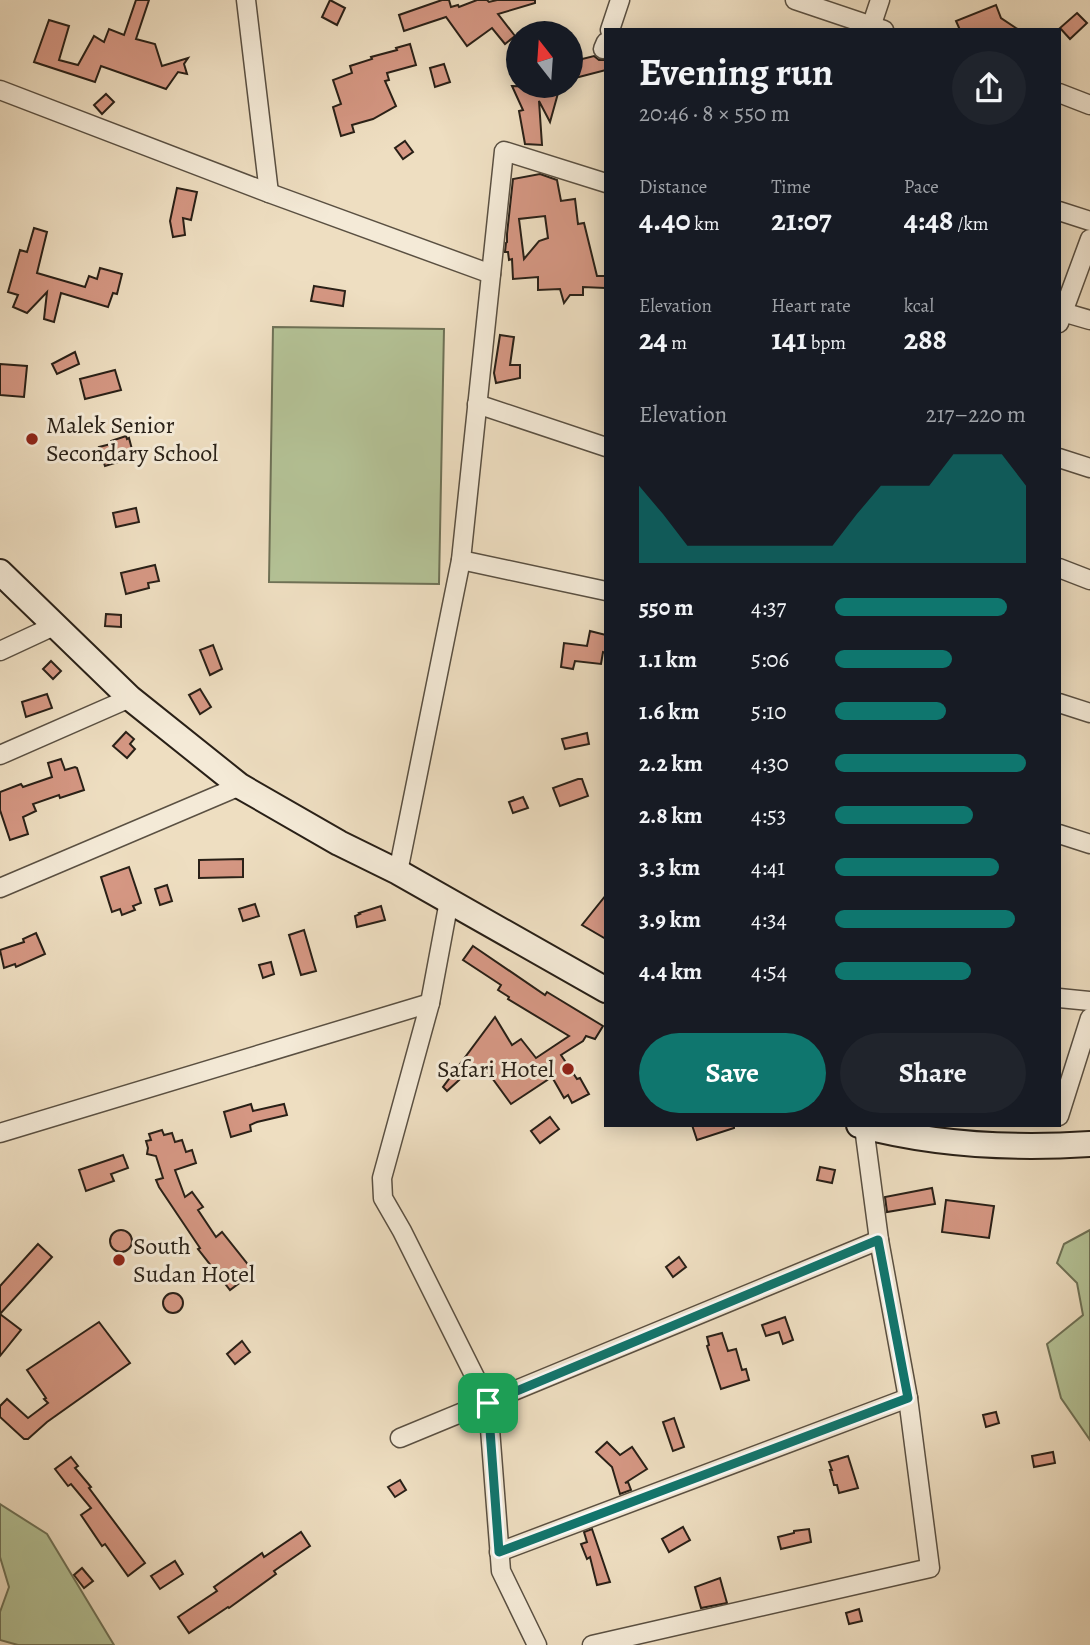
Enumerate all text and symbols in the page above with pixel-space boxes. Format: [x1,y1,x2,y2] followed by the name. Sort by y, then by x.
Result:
[506,21,583,98] north arrow
[506,21,583,98] map controls
[639,46,833,98] text: Evening run
[952,51,1026,125] button: share
[639,98,790,129] text: 20:46 · 8 × 550 m
[639,174,707,200] text: Distance
[771,174,811,200] text: Time
[904,174,939,200] text: Pace
[639,200,691,240] text: 4.40
[771,200,832,240] text: 21:07
[904,200,953,240] text: 4:48
[691,211,720,237] text: km
[953,211,989,237] text: /km
[639,293,712,319] text: Elevation
[771,293,851,319] text: Heart rate
[904,293,934,319] text: kcal
[639,319,668,359] text: 24
[771,319,807,359] text: 141
[904,319,947,359] text: 288
[668,330,687,356] text: m
[807,330,846,356] text: bpm
[639,399,727,430] text: Elevation
[926,399,1026,430] text: 217–220 m
[46,409,218,469] place label: Malek Senior Secondary School
[24,431,40,447] marker: Malek Senior Secondary School
[639,592,694,623] text: 550 m
[751,592,786,623] text: 4:37
[639,644,697,675] text: 1.1 km
[751,644,789,675] text: 5:06
[639,696,699,727] text: 1.6 km
[751,696,787,727] text: 5:10
[639,748,703,779] text: 2.2 km
[751,748,789,779] text: 4:30
[639,800,703,831] text: 2.8 km
[751,800,786,831] text: 4:53
[639,852,700,883] text: 3.3 km
[751,852,785,883] text: 4:41
[639,904,701,935] text: 3.9 km
[751,904,787,935] text: 4:34
[639,956,702,987] text: 4.4 km
[751,956,787,987] text: 4:54
[639,1033,826,1113] button: Save
[840,1033,1026,1113] button: Share
[437,1053,554,1085] place label: Safari Hotel
[560,1061,576,1077] marker: Safari Hotel
[133,1230,255,1290] place label: South Sudan Hotel
[111,1252,127,1268] marker: South Sudan Hotel
[458,1373,518,1433] pin
[469,1384,507,1422] icon: arrive

